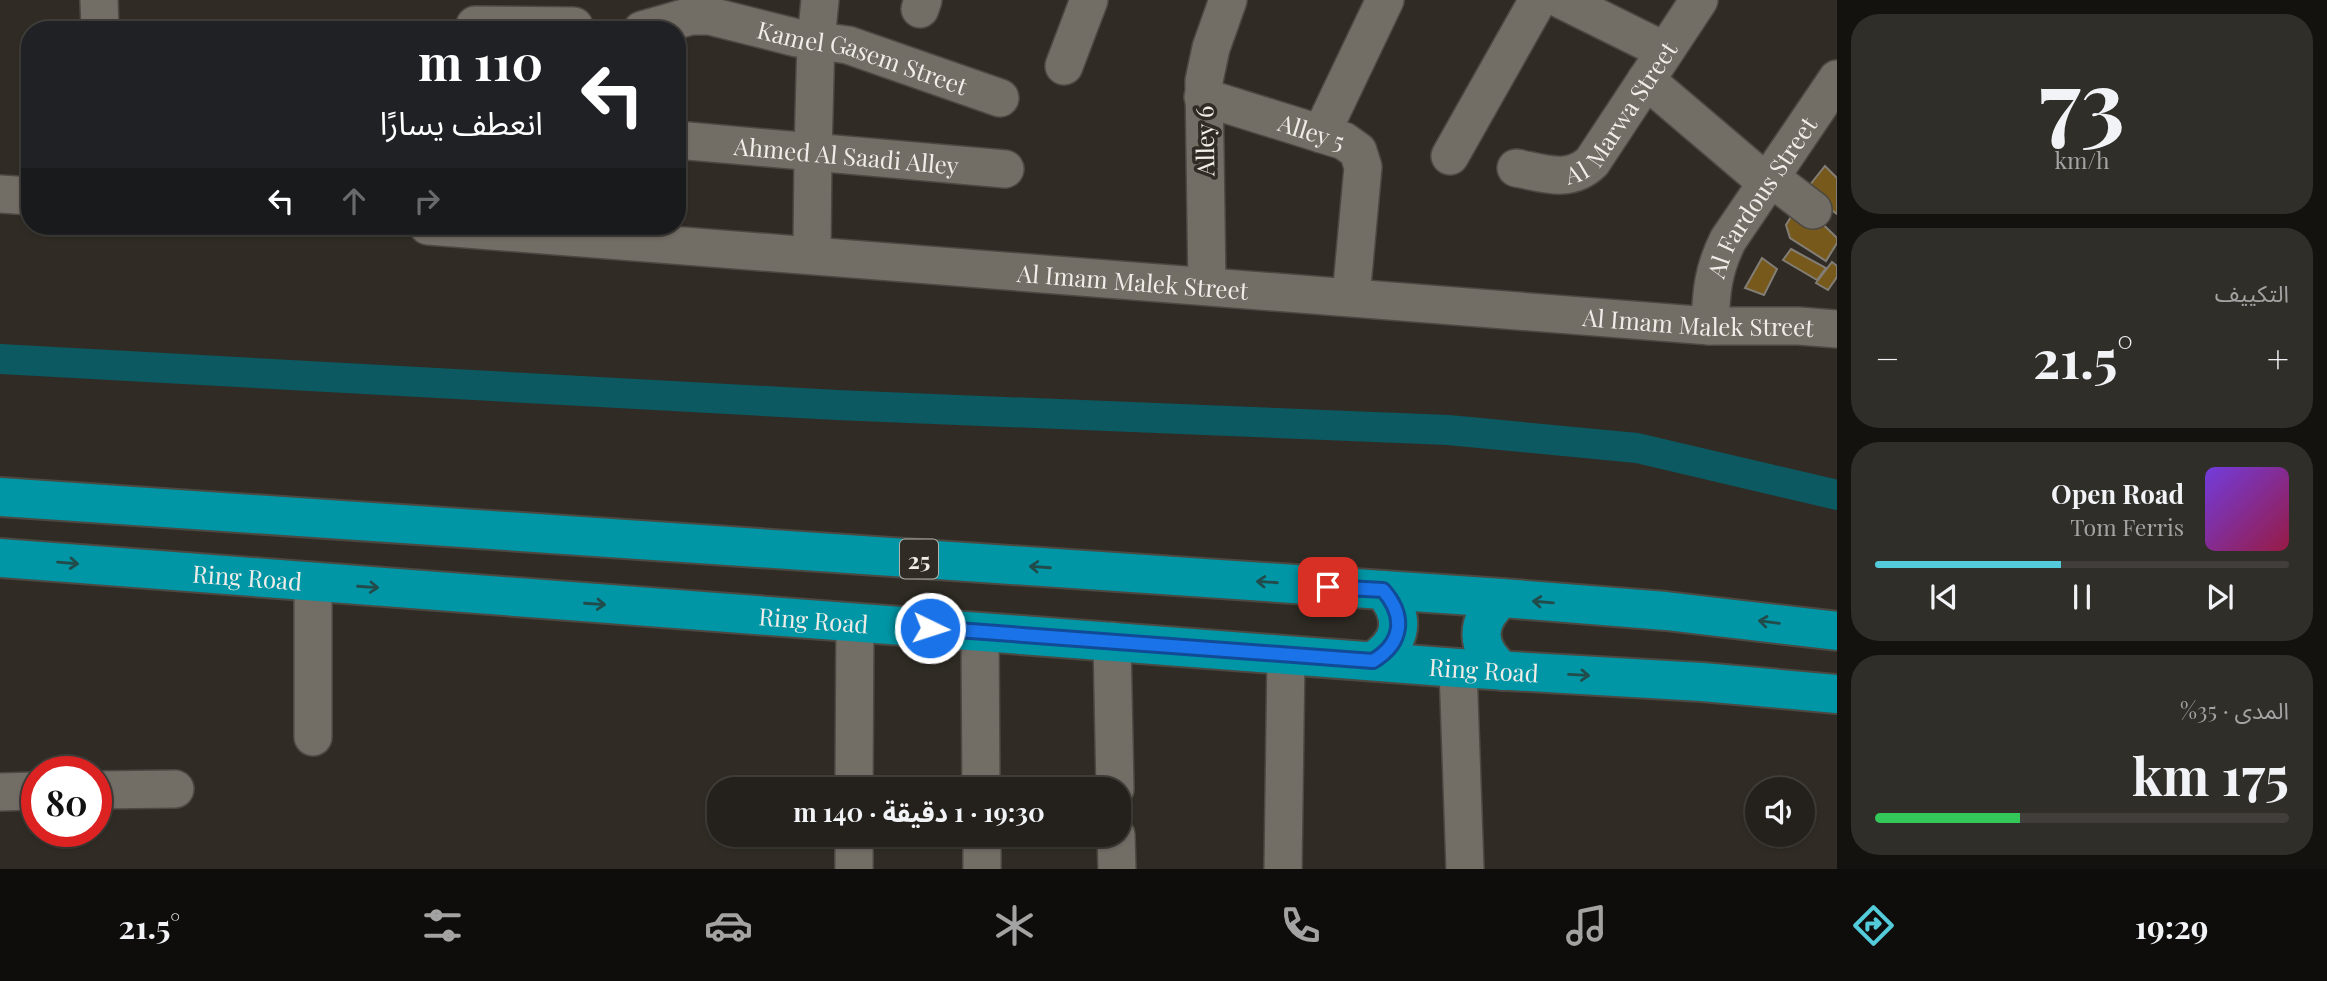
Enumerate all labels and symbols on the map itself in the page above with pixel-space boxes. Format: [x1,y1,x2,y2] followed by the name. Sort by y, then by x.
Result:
[754,13,972,102] street label: Kamel Gasem Street
[1560,34,1684,191] street label: Al Marwa Street
[1274,105,1349,156] street label: Alley 5
[1187,106,1221,177] street label: Alley 6
[1699,110,1823,282] street label: Al Fardous Street
[732,129,960,181] street label: Ahmed Al Saadi Alley
[1015,256,1250,306] street label: Al Imam Malek Street
[1580,300,1816,343] street label: Al Imam Malek Street
[900,540,938,579] road number: 25
[56,557,79,570] one-way arrow
[191,557,303,597] street label: Ring Road
[1298,557,1358,617] pin
[1029,560,1052,573] one-way arrow
[1256,576,1279,589] one-way arrow
[356,581,379,594] one-way arrow
[893,591,967,665] position arrow
[1532,595,1555,608] one-way arrow
[583,597,606,610] one-way arrow
[758,599,870,639] street label: Ring Road
[1758,616,1781,629] one-way arrow
[1428,650,1540,689] street label: Ring Road
[1568,669,1591,682] one-way arrow
[21,756,112,847] speed limit sign: 80

